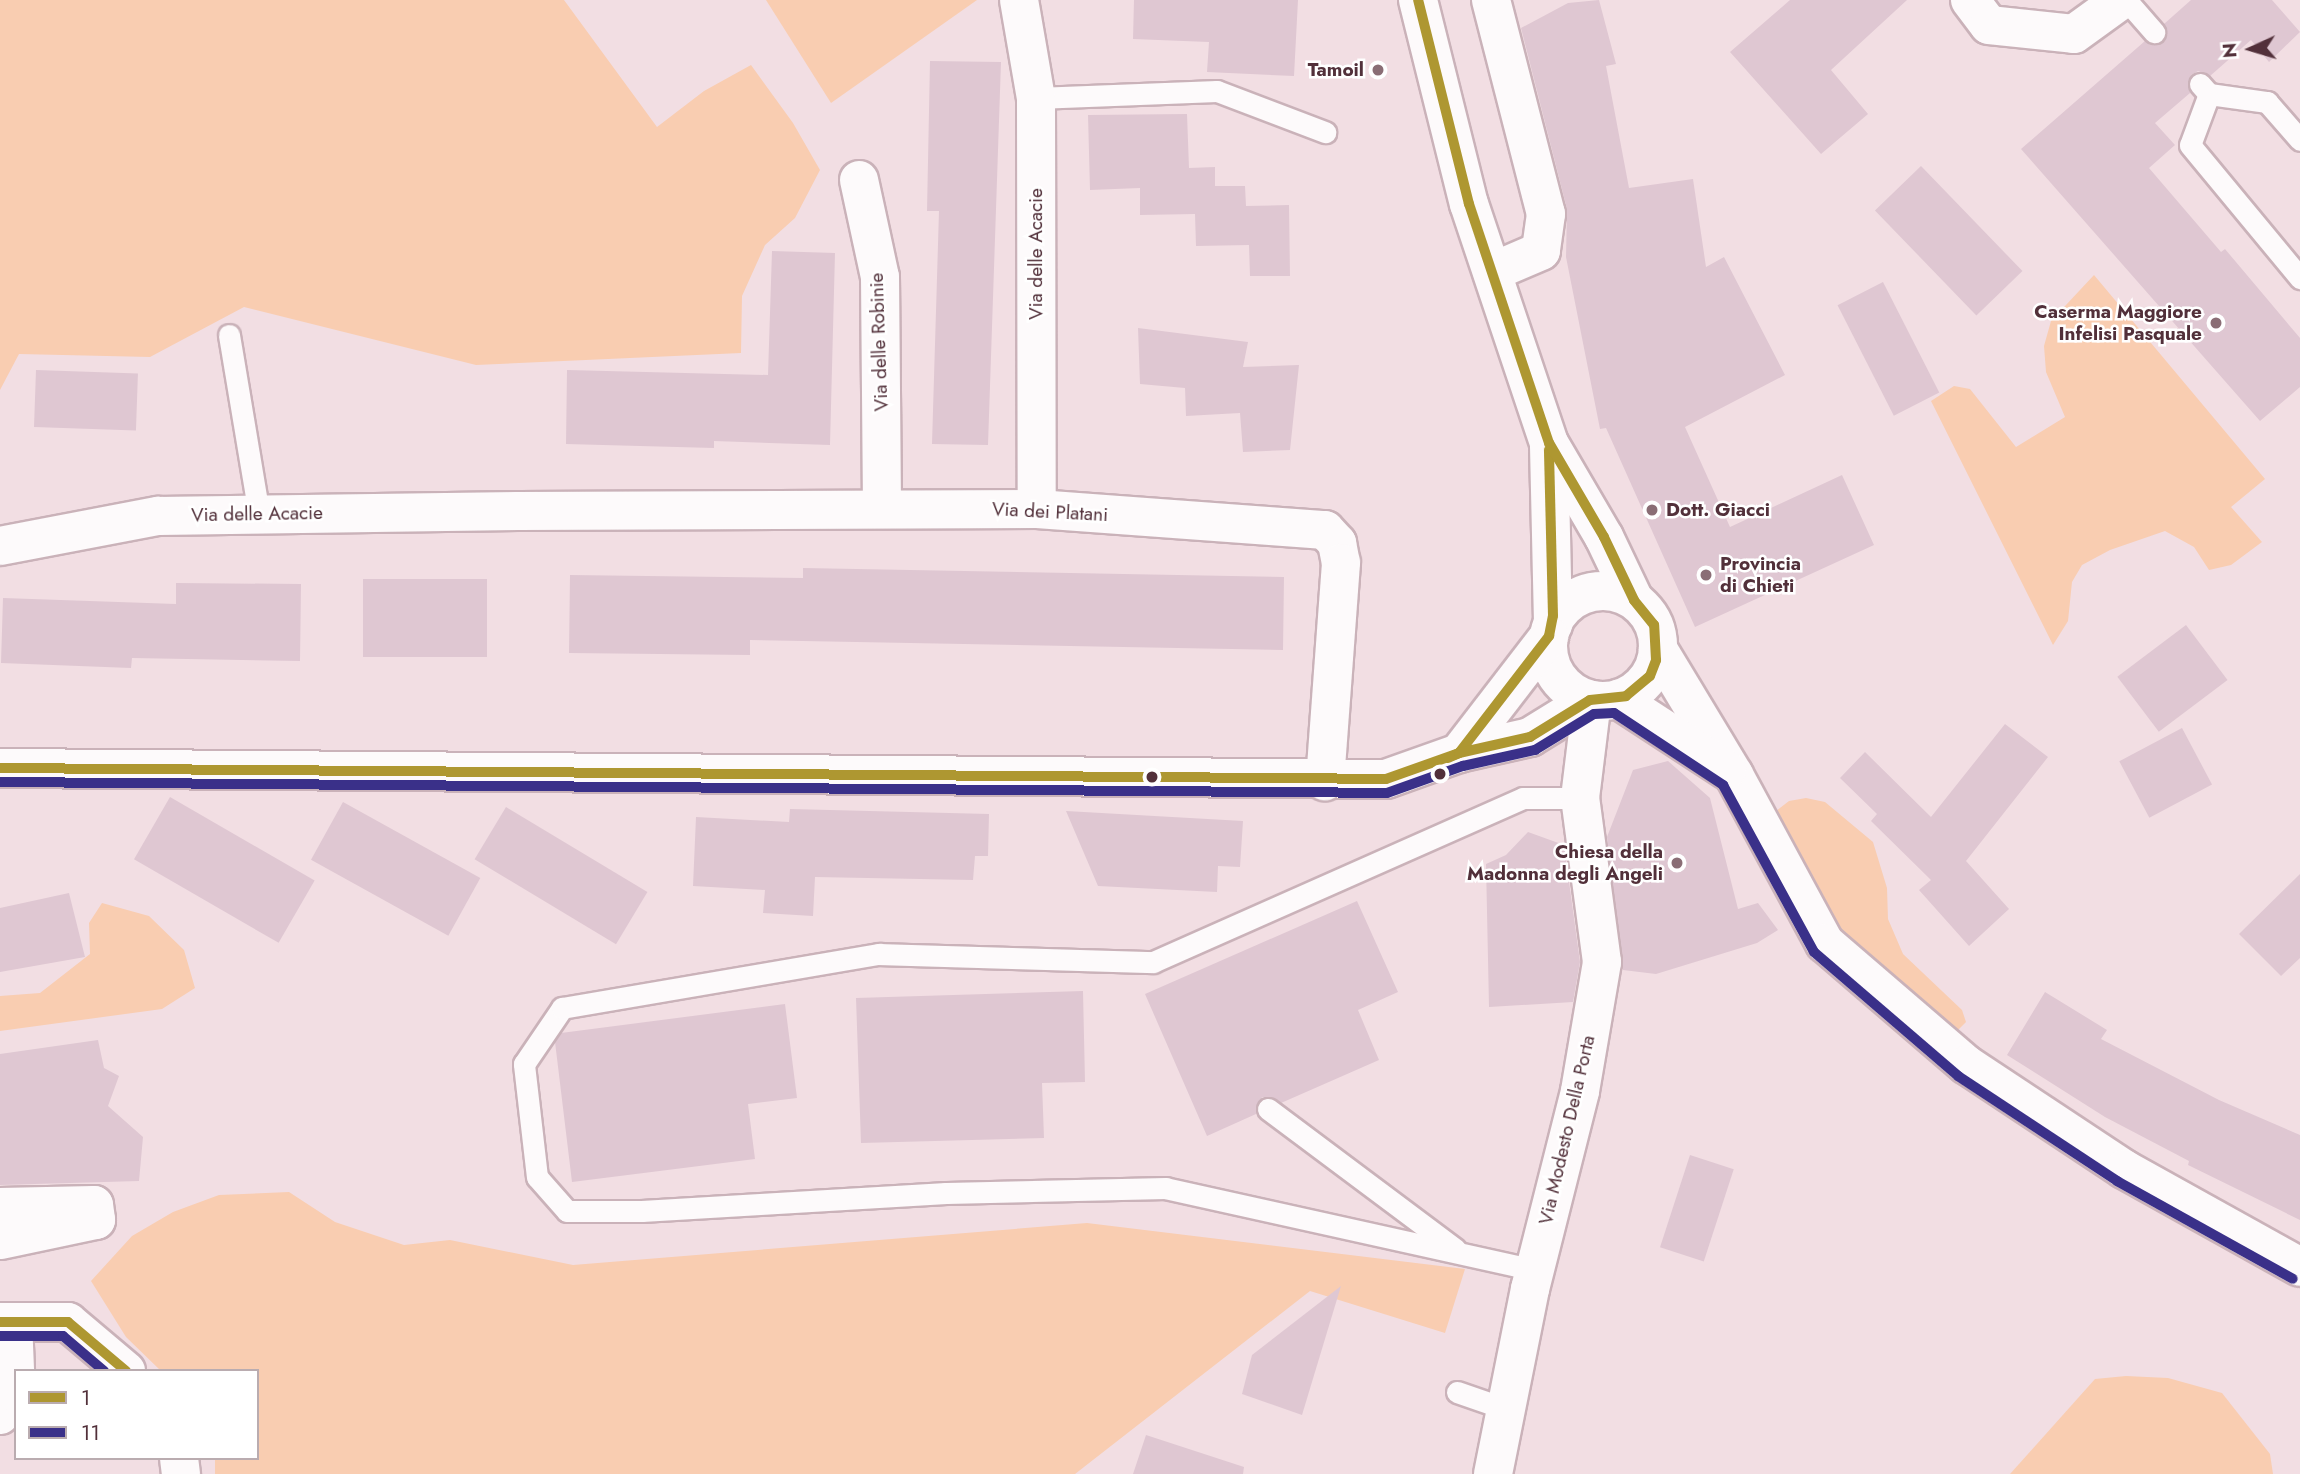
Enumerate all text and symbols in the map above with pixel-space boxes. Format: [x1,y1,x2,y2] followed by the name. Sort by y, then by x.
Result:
[2216,14,2286,84] north arrow
[2216,42,2244,59] text: N
[1308,59,1364,81] place label: Tamoil
[1370,62,1386,78] marker: Tamoil
[1025,188,1047,320] street label: Via delle Acacie
[865,272,893,412] street label: Via delle Robinie
[2034,301,2202,345] place label: Caserma Maggiore Infelisi Pasquale
[2208,315,2224,331] marker: Caserma Maggiore Infelisi Pasquale
[991,498,1109,526] street label: Via dei Platani
[1666,499,1770,521] place label: Dott. Giacci
[191,501,323,527] street label: Via delle Acacie
[1644,502,1660,518] marker: Dott. Giacci
[1720,553,1801,597] place label: Provincia di Chieti
[1698,567,1714,583] marker: Provincia di Chieti
[1433,767,1447,781] unlabelled marker
[1145,770,1159,784] unlabelled marker
[1467,841,1663,885] place label: Chiesa della Madonna degli Angeli
[1669,855,1685,871] marker: Chiesa della Madonna degli Angeli
[1534,1033,1600,1227] street label: Via Modesto Della Porta
[14,1369,259,1460] legend
[81,1383,90,1413] text: 1
[81,1418,100,1448] text: 11

